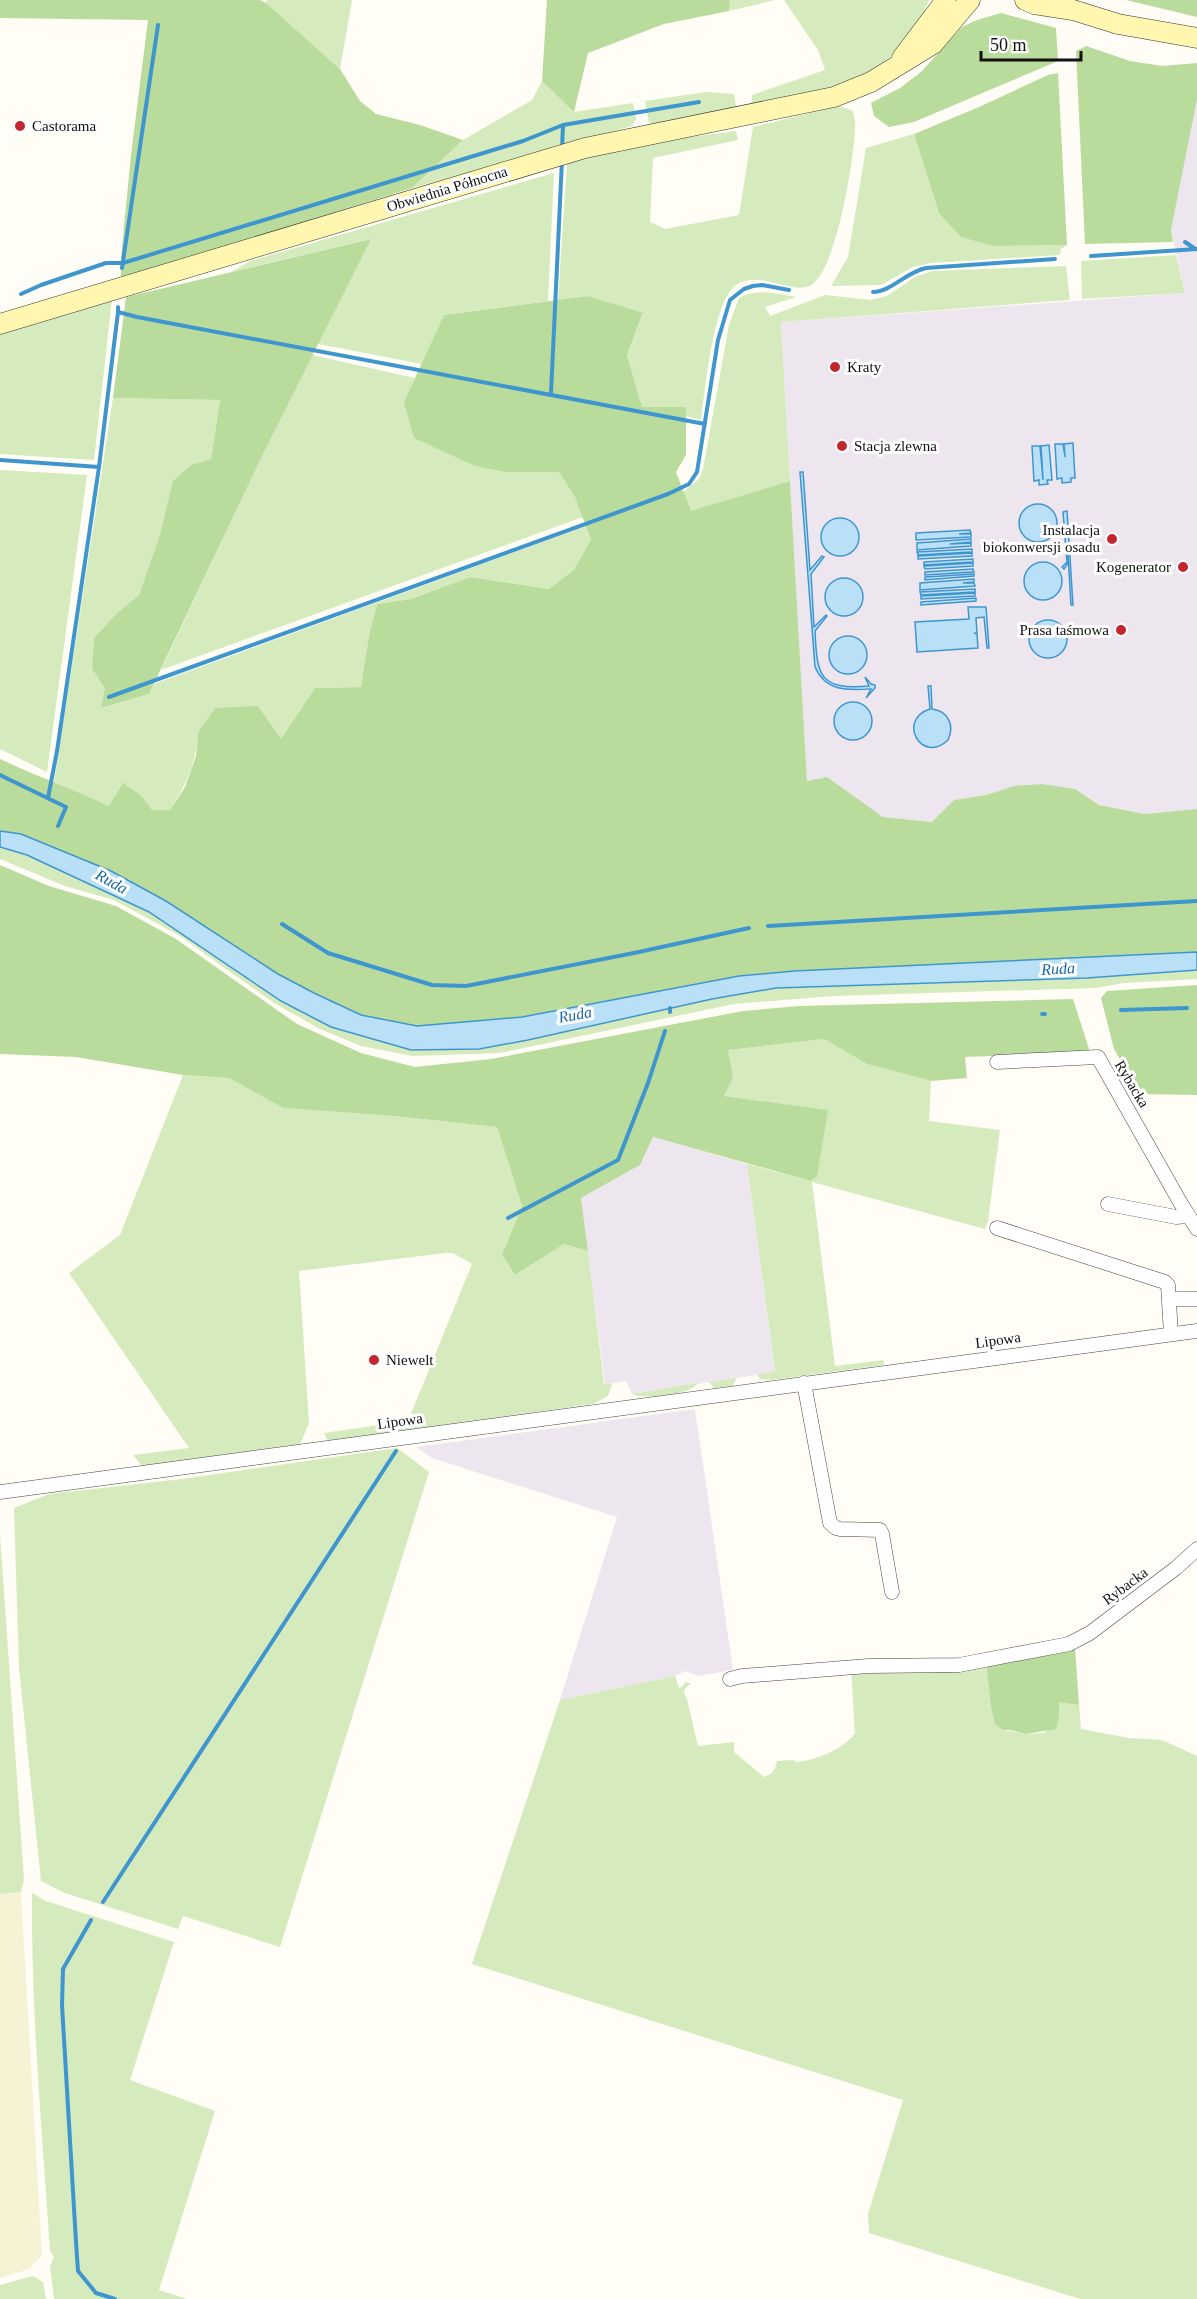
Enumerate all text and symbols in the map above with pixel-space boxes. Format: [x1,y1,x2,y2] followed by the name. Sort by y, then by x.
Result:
[981,24,1082,62] scale bar
[990,35,1027,55] text: 50 m
[32,118,96,134] place label: Castorama
[13,119,27,133] marker: Castorama
[385,163,510,215] street label: Obwiednia Północna
[847,359,882,375] place label: Kraty
[828,360,842,374] marker: Kraty
[854,438,937,454] place label: Stacja zlewna
[835,439,849,453] marker: Stacja zlewna
[983,522,1100,555] place label: Instalacja biokonwersji osadu
[1105,532,1119,546] marker: Instalacja biokonwersji osadu
[1096,559,1171,575] place label: Kogenerator
[1176,560,1190,574] marker: Kogenerator
[1019,622,1109,638] place label: Prasa taśmowa
[1114,623,1128,637] marker: Prasa taśmowa
[92,865,131,897] water label: Ruda
[1040,959,1075,978] water label: Ruda
[556,1003,593,1026] water label: Ruda
[1112,1058,1152,1111] street label: Rybacka
[974,1329,1022,1351] street label: Lipowa
[386,1352,434,1368] place label: Niewelt
[367,1353,381,1367] marker: Niewelt
[376,1410,424,1432] street label: Lipowa
[1099,1564,1151,1608] street label: Rybacka

